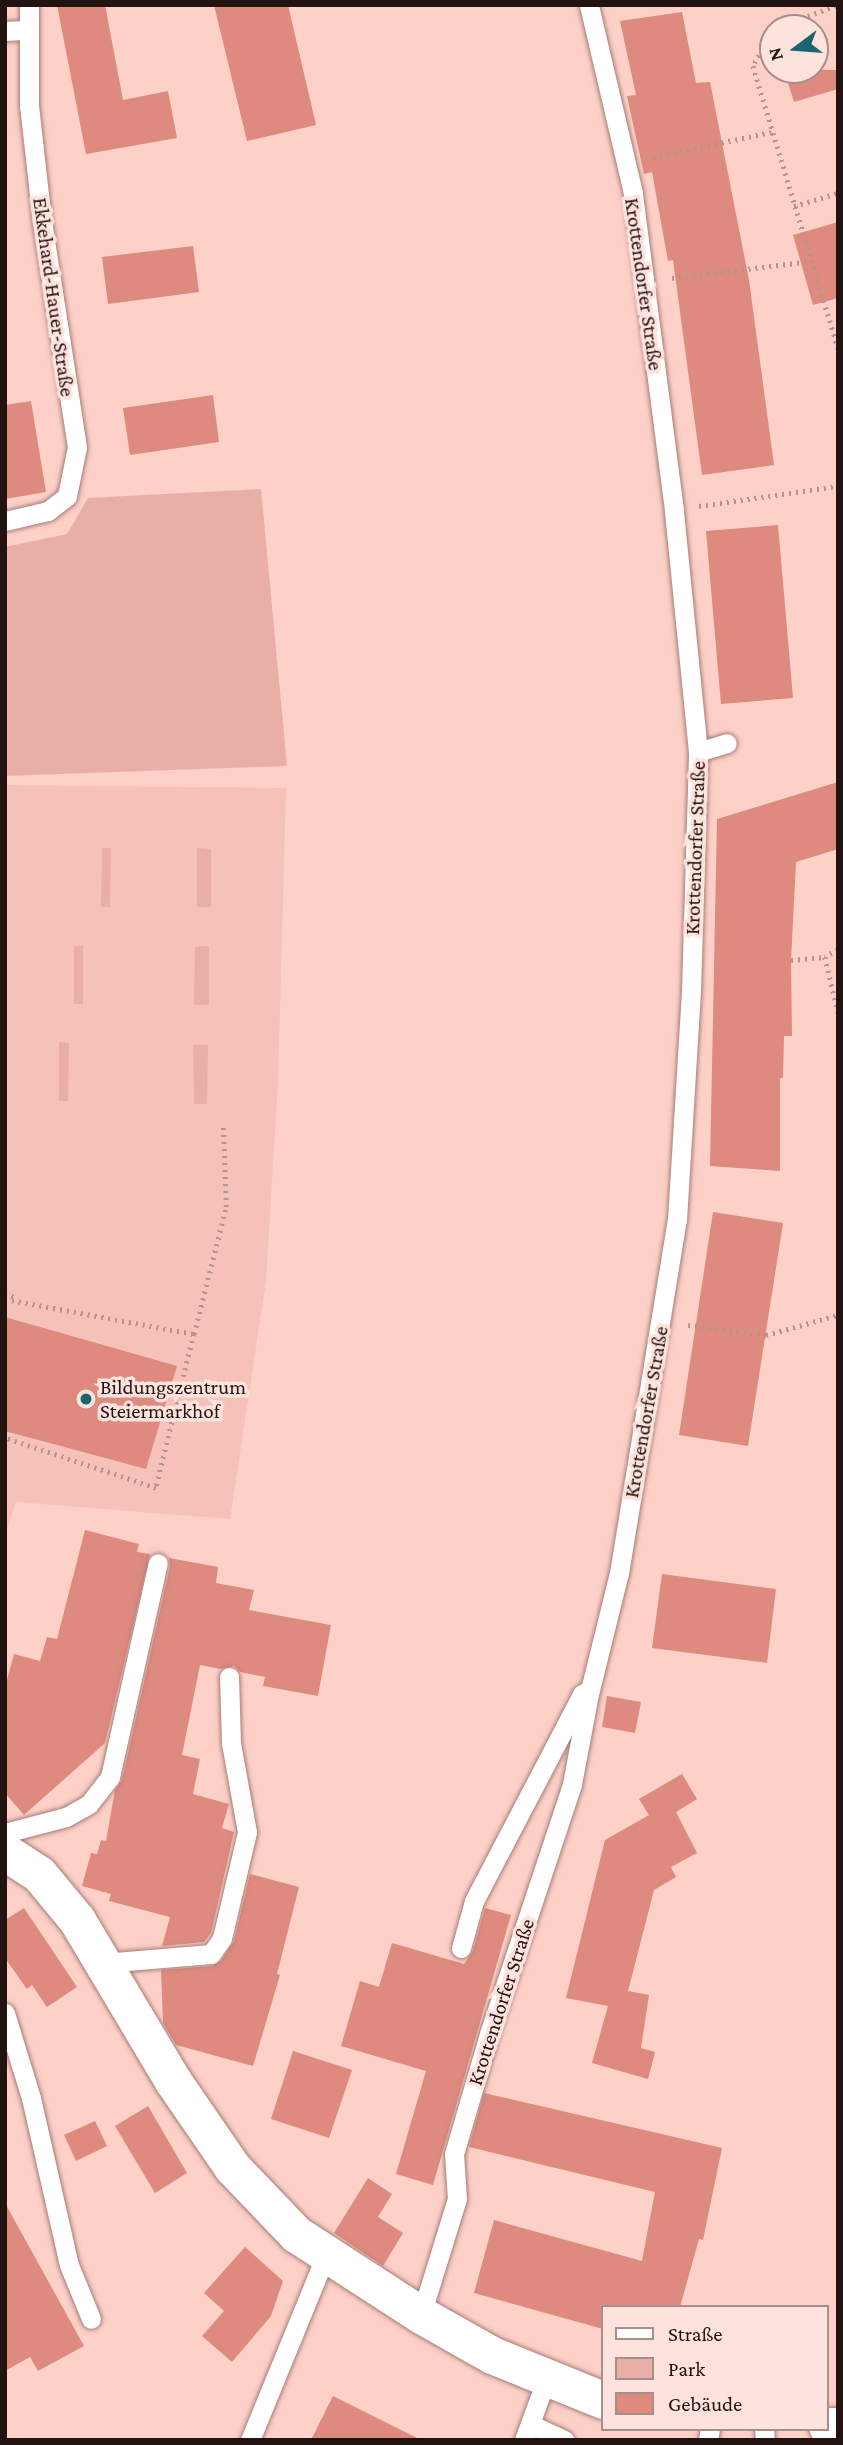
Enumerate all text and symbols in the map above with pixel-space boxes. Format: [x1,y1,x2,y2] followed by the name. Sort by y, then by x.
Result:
[759,14,829,84] north arrow
[763,45,787,64] text: N
[28,196,80,398] street label: Ekkehard-Hauer-Straße
[619,196,669,372] street label: Krottendorfer Straße
[679,761,711,935] street label: Krottendorfer Straße
[618,1324,674,1500] street label: Krottendorfer Straße
[100,1374,246,1424] place label: Bildungszentrum Steiermarkhof
[78,1391,94,1407] marker: Bildungszentrum Steiermarkhof
[462,1915,540,2089] street label: Krottendorfer Straße
[602,2305,829,2431] legend
[668,2322,722,2346] text: Straße
[668,2357,705,2381] text: Park
[668,2392,742,2416] text: Gebäude

